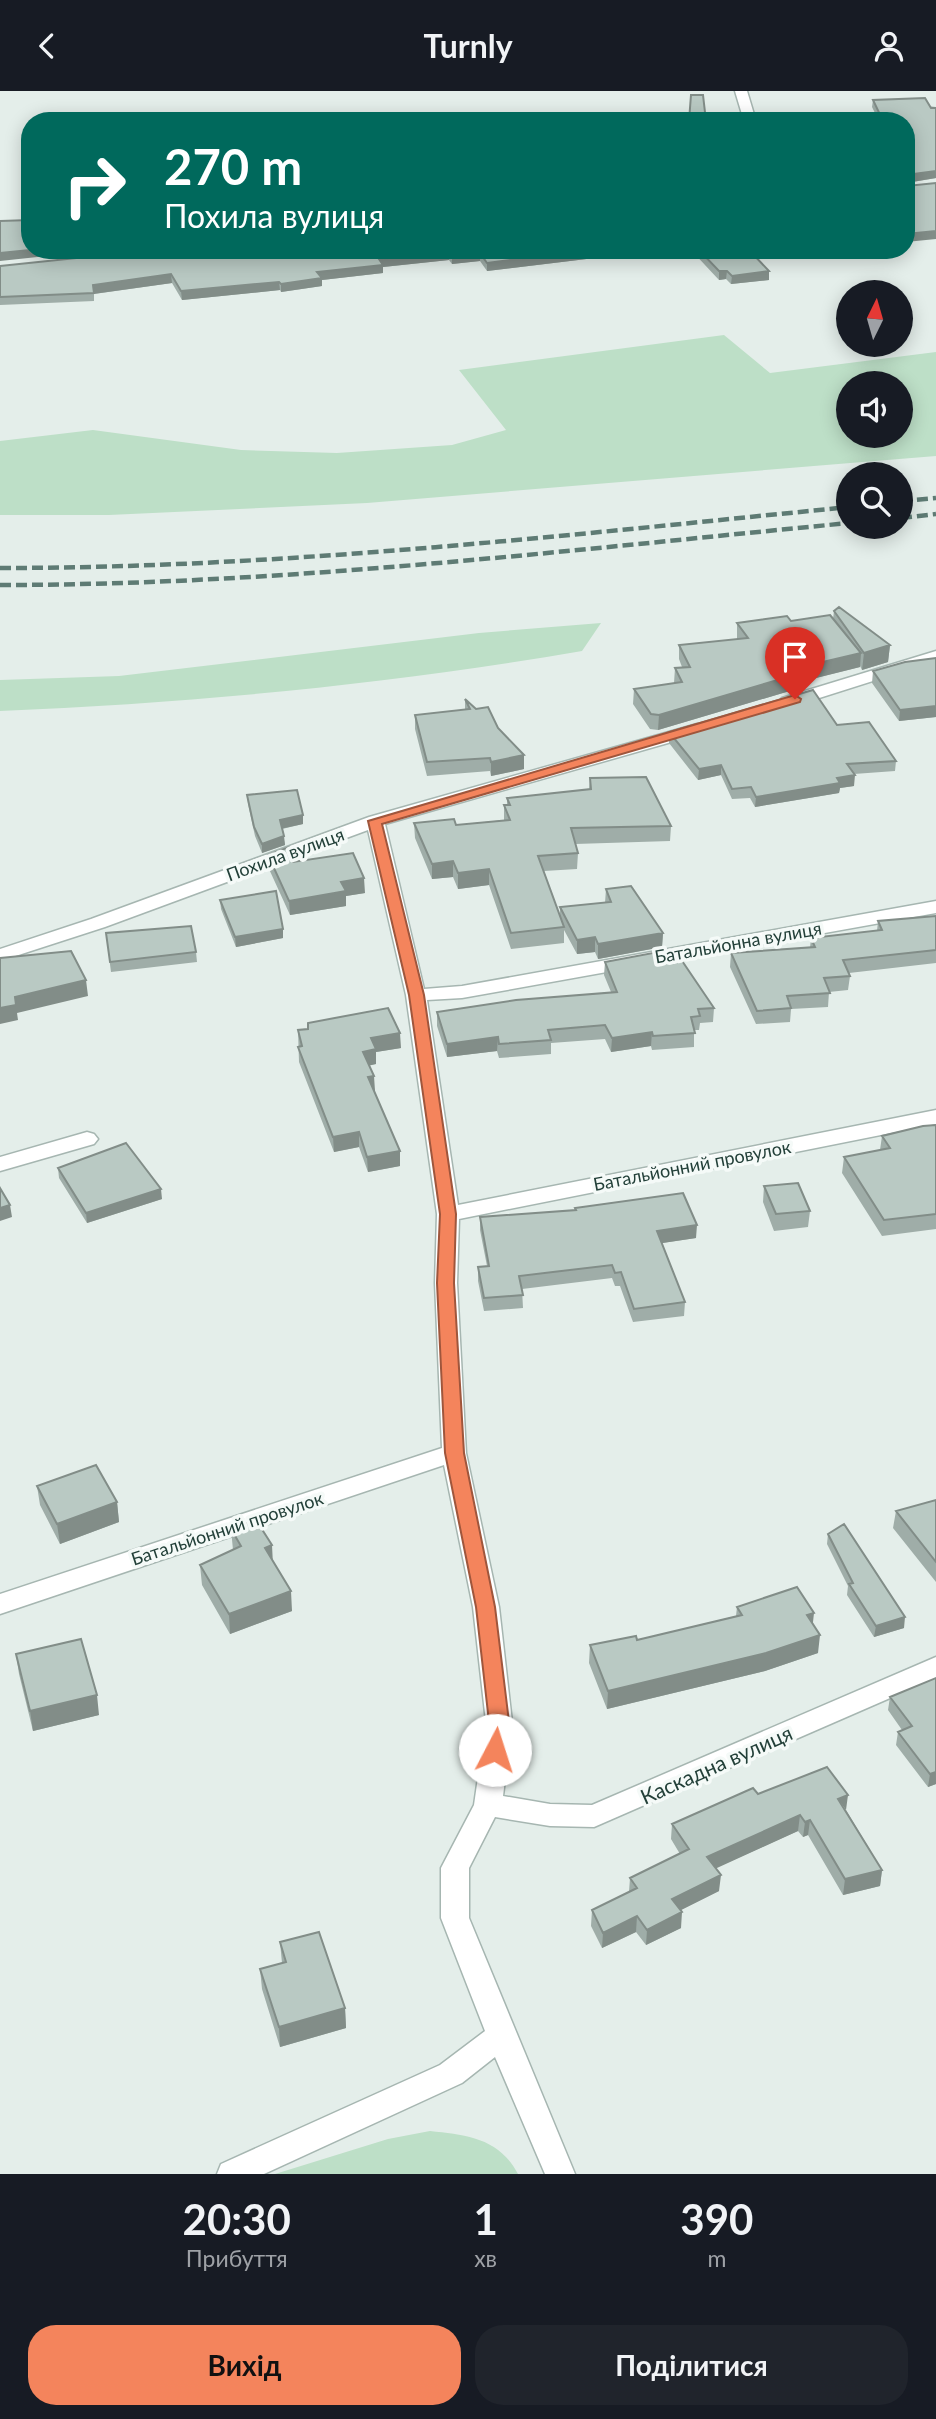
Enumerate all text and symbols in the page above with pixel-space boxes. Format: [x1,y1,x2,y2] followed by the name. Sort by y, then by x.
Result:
[423,26,513,65] text: Turnly
[28,27,66,65] icon: back
[870,27,908,65] icon: person
[164,137,302,195] text: 270 m
[49,140,140,231] icon: right
[164,196,384,235] text: Похила вулиця
[836,280,914,357] north arrow
[836,280,913,539] map controls
[836,371,913,448] button: sound
[836,462,913,539] button: search
[765,627,825,699] pin
[776,638,814,676] icon: arrive
[223,822,347,886] street label: Похила вулиця
[653,916,823,968] street label: Батальйонна вулиця
[591,1135,793,1195] street label: Батальйонний провулок
[128,1486,326,1569] street label: Батальйонний провулок
[458,1713,532,1787] position arrow
[636,1719,796,1809] street label: Каскадна вулиця
[183,2194,291,2244] text: 20:30
[473,2194,498,2244] text: 1
[680,2194,753,2244] text: 390
[186,2244,288,2272] text: Прибуття
[474,2244,497,2272] text: хв
[707,2244,726,2272] text: m
[28,2325,461,2405] button: Вихід
[475,2325,908,2405] button: Поділитися

